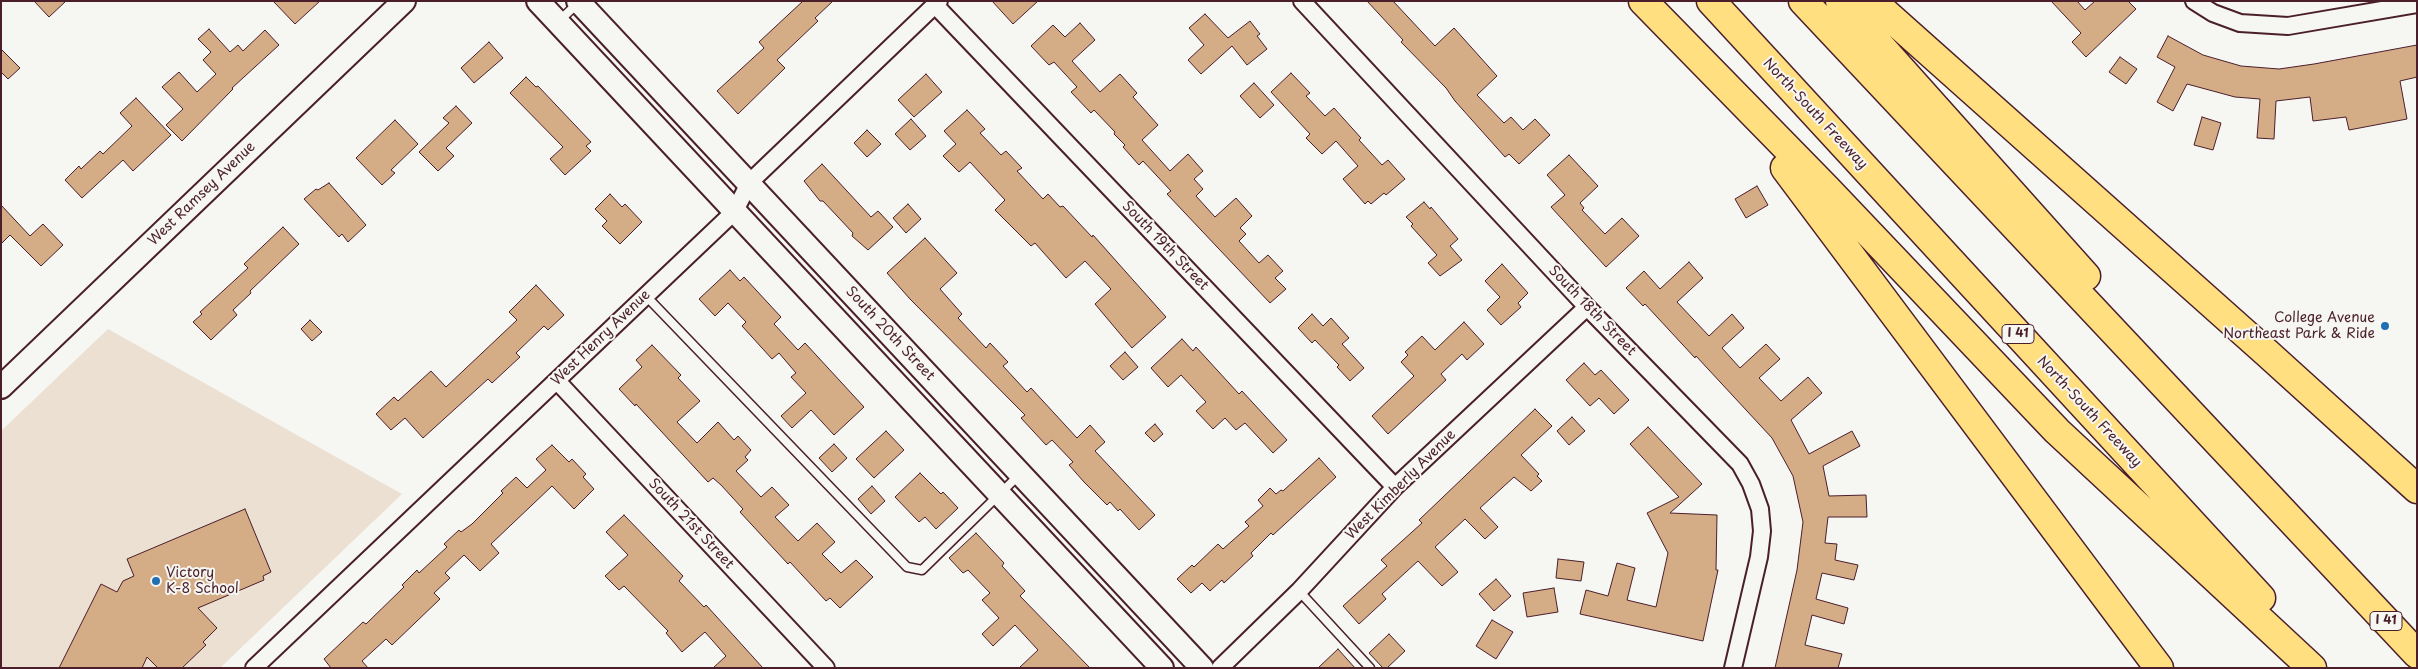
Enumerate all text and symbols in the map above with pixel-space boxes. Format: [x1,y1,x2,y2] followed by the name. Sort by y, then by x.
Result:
[1759,55,1871,173] street label: North-South Freeway
[145,139,259,249] street label: West Ramsey Avenue
[1118,198,1212,294] street label: South 19th Street
[1545,263,1639,359] street label: South 18th Street
[842,283,938,385] street label: South 20th Street
[548,287,654,389] street label: West Henry Avenue
[2223,310,2375,342] place label: College Avenue Northeast Park & Ride
[2379,320,2391,332] marker: College Avenue Northeast Park & Ride
[2002,324,2034,344] road number: I 41
[2033,353,2145,471] street label: North-South Freeway
[1343,427,1459,543] street label: West Kimberly Avenue
[645,475,737,573] street label: South 21st Street
[166,565,239,598] place label: Victory K-8 School
[150,575,162,587] marker: Victory K-8 School
[2370,612,2402,630] road number: I 41

